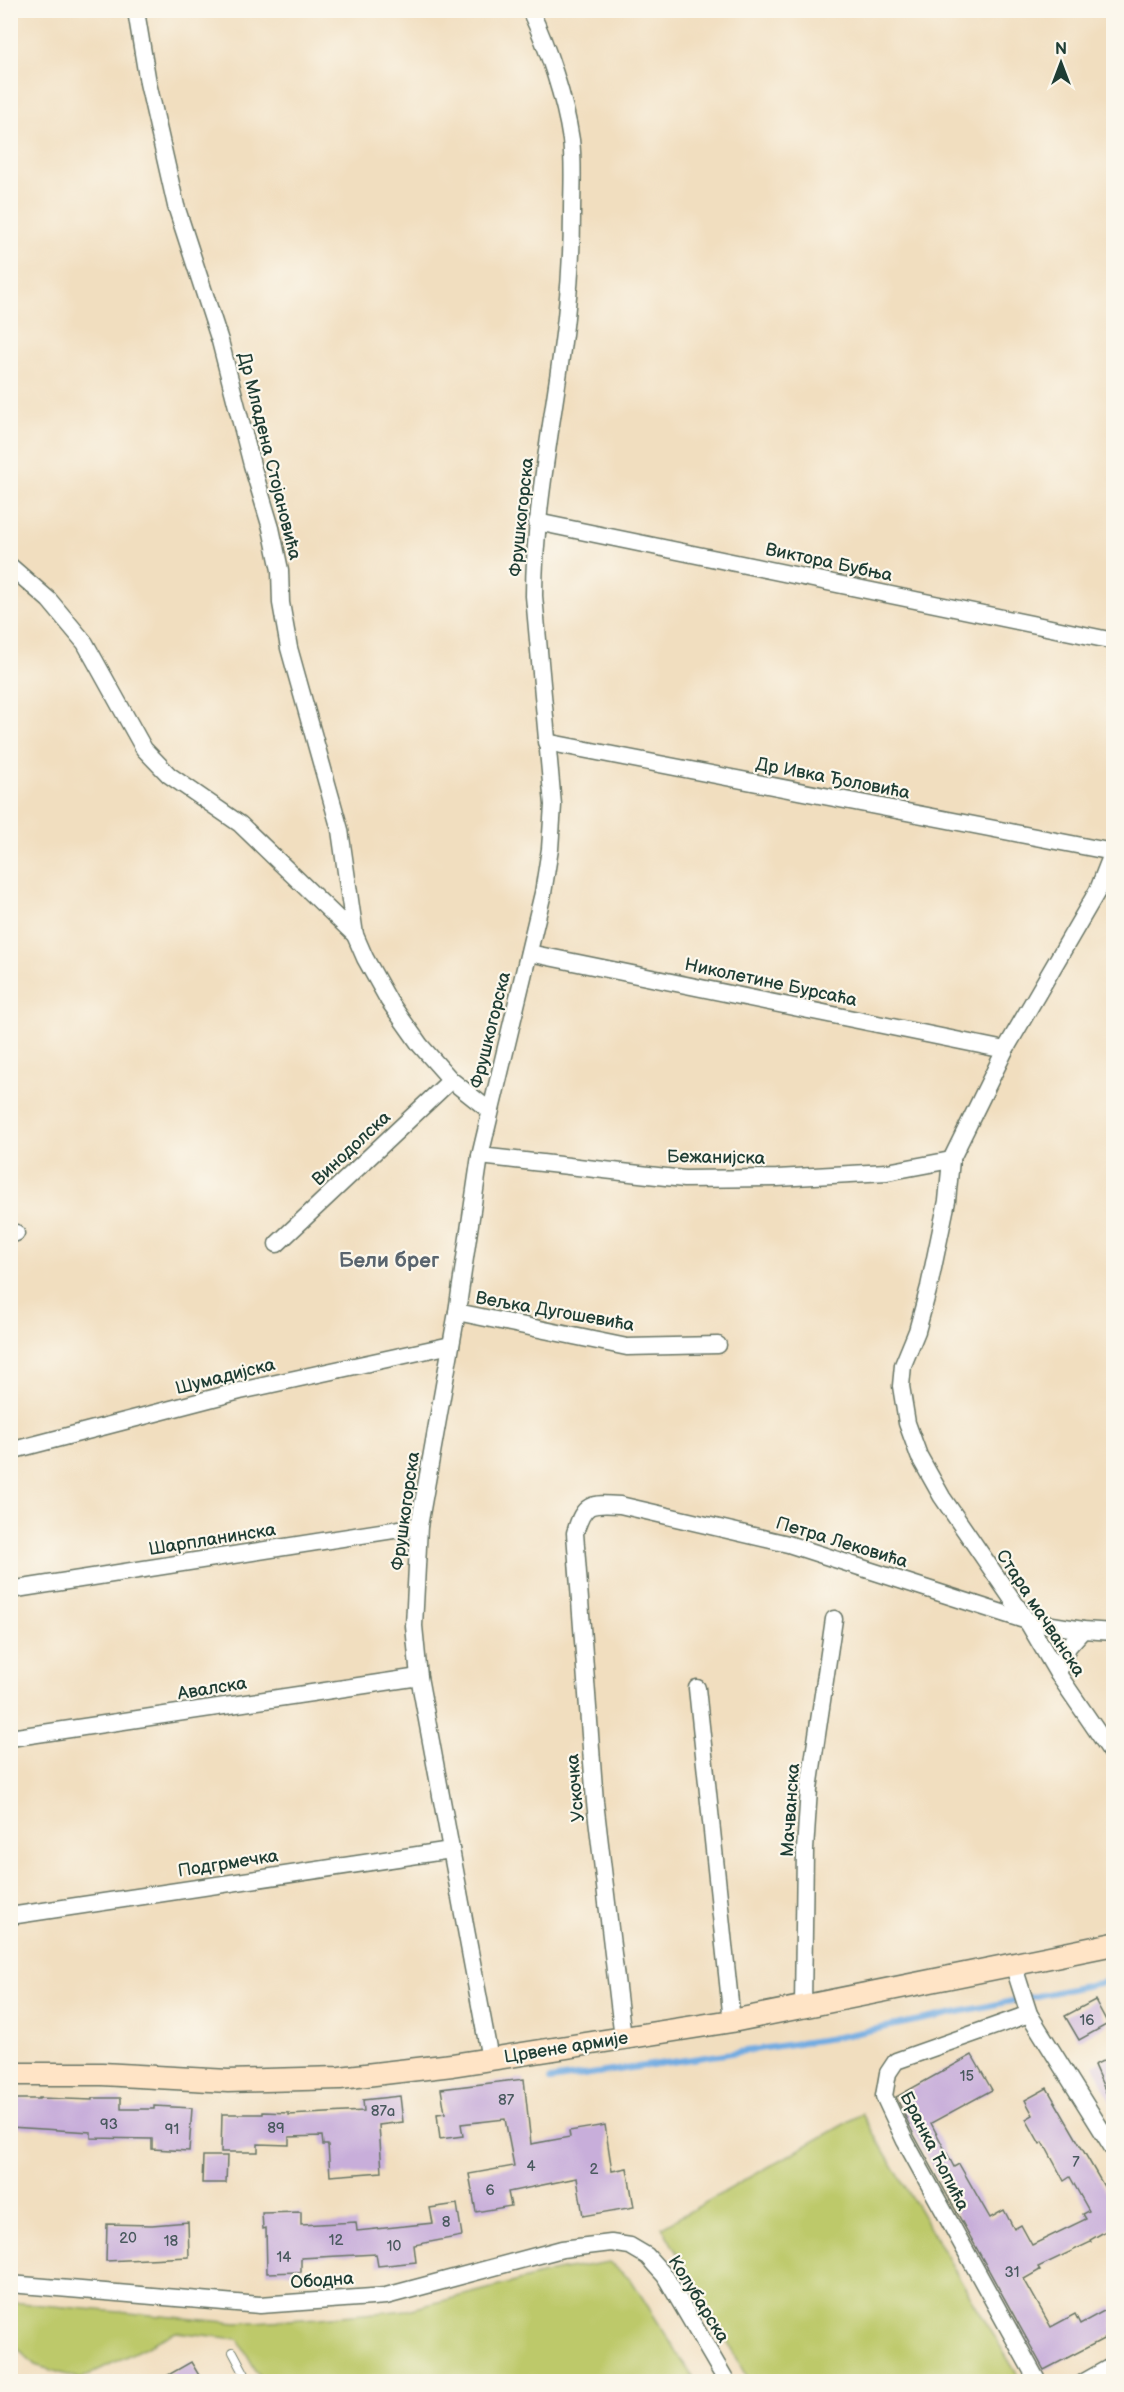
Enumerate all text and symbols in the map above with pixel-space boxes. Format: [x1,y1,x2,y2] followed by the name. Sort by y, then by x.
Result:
[1031,33,1091,93] north arrow
[1055,40,1067,59] text: N
[234,350,306,563] street label: Др Младена Стојановића
[505,456,538,578] street label: Фрушкогорска
[763,539,895,586] street label: Виктора Бубња
[754,753,912,804] street label: Др Ивка Ђоловића
[683,954,859,1011] street label: Николетине Бурсаћа
[466,969,515,1091] street label: Фрушкогорска
[308,1106,395,1190] street label: Винодолска
[667,1146,766,1169] street label: Бежанијска
[339,1248,440,1273] district label: Бели брег
[474,1287,636,1336] street label: Вељка Дугошевића
[173,1354,278,1399] street label: Шумадијска
[387,1450,424,1572] street label: Фрушкогорска
[773,1512,911,1573] street label: Петра Лековића
[147,1519,278,1560] street label: Шарпланинска
[992,1546,1090,1681] street label: Стара мачванска
[175,1673,249,1704] street label: Авалска
[562,1753,589,1823] street label: Ускочка
[777,1762,804,1858] street label: Мачванска
[176,1845,280,1882] street label: Подгрмечка
[1080,2011,1094,2030] house number: 16
[503,2027,630,2068] street label: Црвене армије
[960,2067,974,2086] house number: 15
[896,2088,974,2215] street label: Бранка Ћопића
[498,2091,515,2110] house number: 87
[371,2102,395,2121] house number: 87a
[100,2115,118,2134] house number: 93
[267,2119,285,2138] house number: 89
[165,2120,179,2139] house number: 91
[1072,2153,1080,2172] house number: 7
[526,2157,536,2176] house number: 4
[590,2160,599,2179] house number: 2
[485,2181,495,2200] house number: 6
[442,2213,451,2232] house number: 8
[119,2229,137,2248] house number: 20
[329,2231,343,2250] house number: 12
[164,2232,179,2251] house number: 18
[387,2237,401,2256] house number: 10
[277,2248,291,2267] house number: 14
[664,2252,734,2347] street label: Колубарска
[1004,2263,1020,2282] house number: 31
[290,2268,355,2293] street label: Ободна

